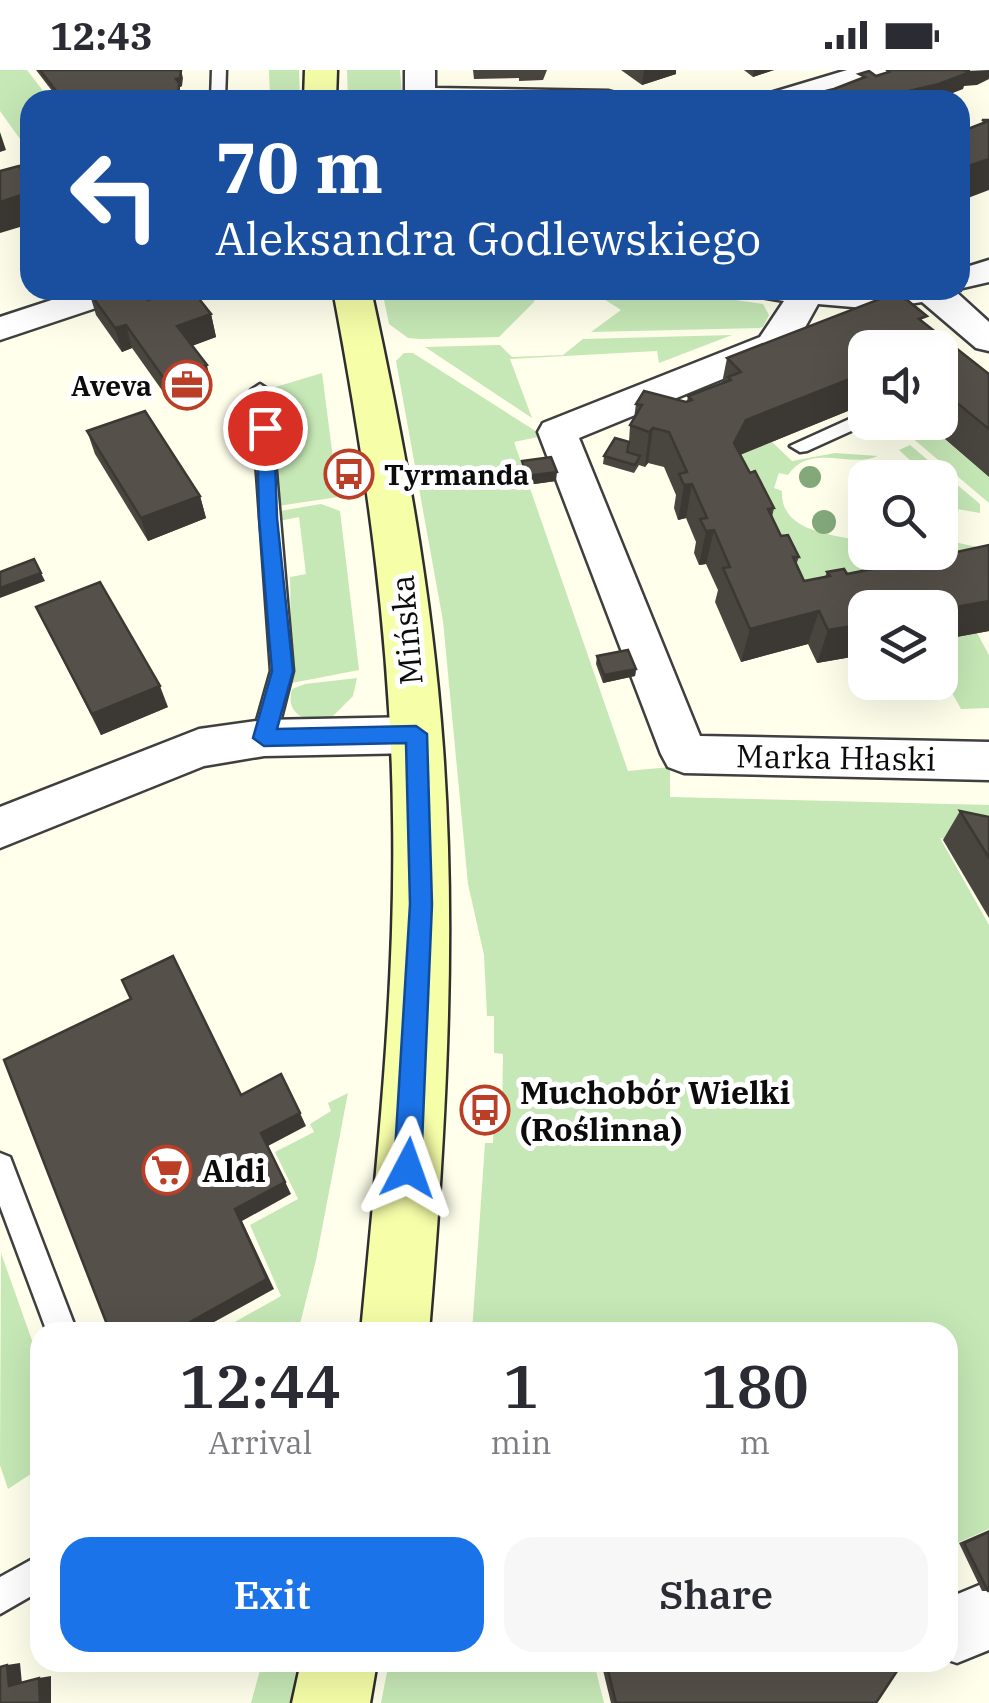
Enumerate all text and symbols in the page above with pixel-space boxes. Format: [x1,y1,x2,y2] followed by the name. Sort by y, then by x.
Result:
[50,11,153,60] text: 12:43
[215,121,383,212] text: 70 m
[50,130,180,260] icon: left
[215,209,761,267] text: Aleksandra Godlewskiego
[848,330,958,700] map controls
[848,330,958,440] button: sound
[161,359,213,411] office icon: Aveva
[71,367,152,404] place label: Aveva
[223,386,308,471] pin
[238,401,293,456] icon: arrive
[323,448,375,500] bus stop icon: Tyrmanda
[384,456,529,493] place label: Tyrmanda
[848,460,958,570] button: search
[380,573,432,687] street label: Mińska
[848,590,958,700] button: layers
[736,734,936,780] street label: Marka Hłaski
[520,1071,790,1150] place label: Muchobór Wielki (Roślinna)
[459,1084,511,1136] bus stop icon: Muchobór Wielki (Roślinna)
[356,1116,460,1220] position arrow
[141,1144,193,1196] supermarket icon: Aldi
[202,1149,266,1191] place label: Aldi
[179,1346,341,1425] text: 12:44
[503,1346,539,1425] text: 1
[701,1346,809,1425] text: 180
[208,1421,312,1463] text: Arrival
[490,1421,551,1463] text: min
[739,1421,770,1463] text: m
[60,1537,484,1652] button: Exit
[504,1537,928,1652] button: Share

